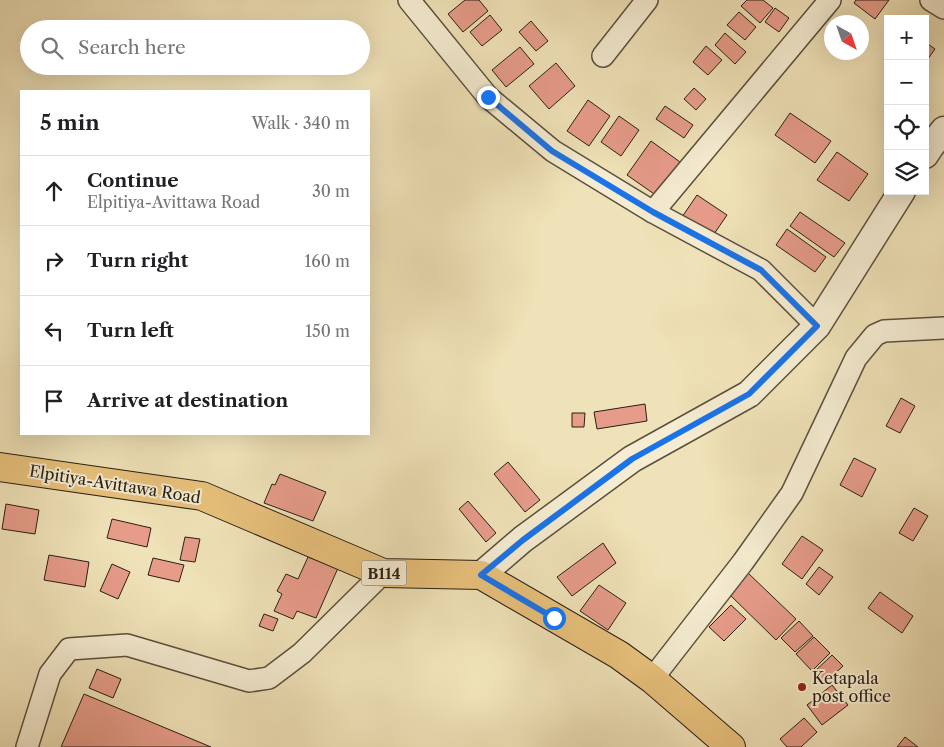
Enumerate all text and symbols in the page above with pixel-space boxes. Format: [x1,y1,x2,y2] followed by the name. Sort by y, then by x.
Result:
[824,15,869,60] north arrow
[884,15,929,195] map controls
[884,15,929,60] button: +
[20,20,370,75] search box
[38,34,66,62] icon: search
[78,36,186,59] text: Search here
[884,60,929,105] button: −
[477,86,500,109] route end
[884,105,929,150] button: locate
[40,110,100,135] text: 5 min
[251,113,350,133] text: Walk · 340 m
[884,150,929,195] button: layers
[87,169,179,192] text: Continue
[40,177,68,205] icon: ahead
[312,181,350,201] text: 30 m
[87,192,260,212] text: Elpitiya-Avittawa Road
[40,247,68,275] icon: right
[87,249,188,272] text: Turn right
[305,251,350,271] text: 160 m
[40,317,68,345] icon: left
[87,319,174,342] text: Turn left
[305,321,350,341] text: 150 m
[40,387,68,415] icon: arrive
[87,389,288,412] text: Arrive at destination
[28,461,202,507] street label: Elpitiya-Avittawa Road
[362,560,406,586] road number: B114
[543,607,566,630] route start
[812,668,891,706] place label: Ketapala post office
[796,681,808,693] marker: Ketapala post office

